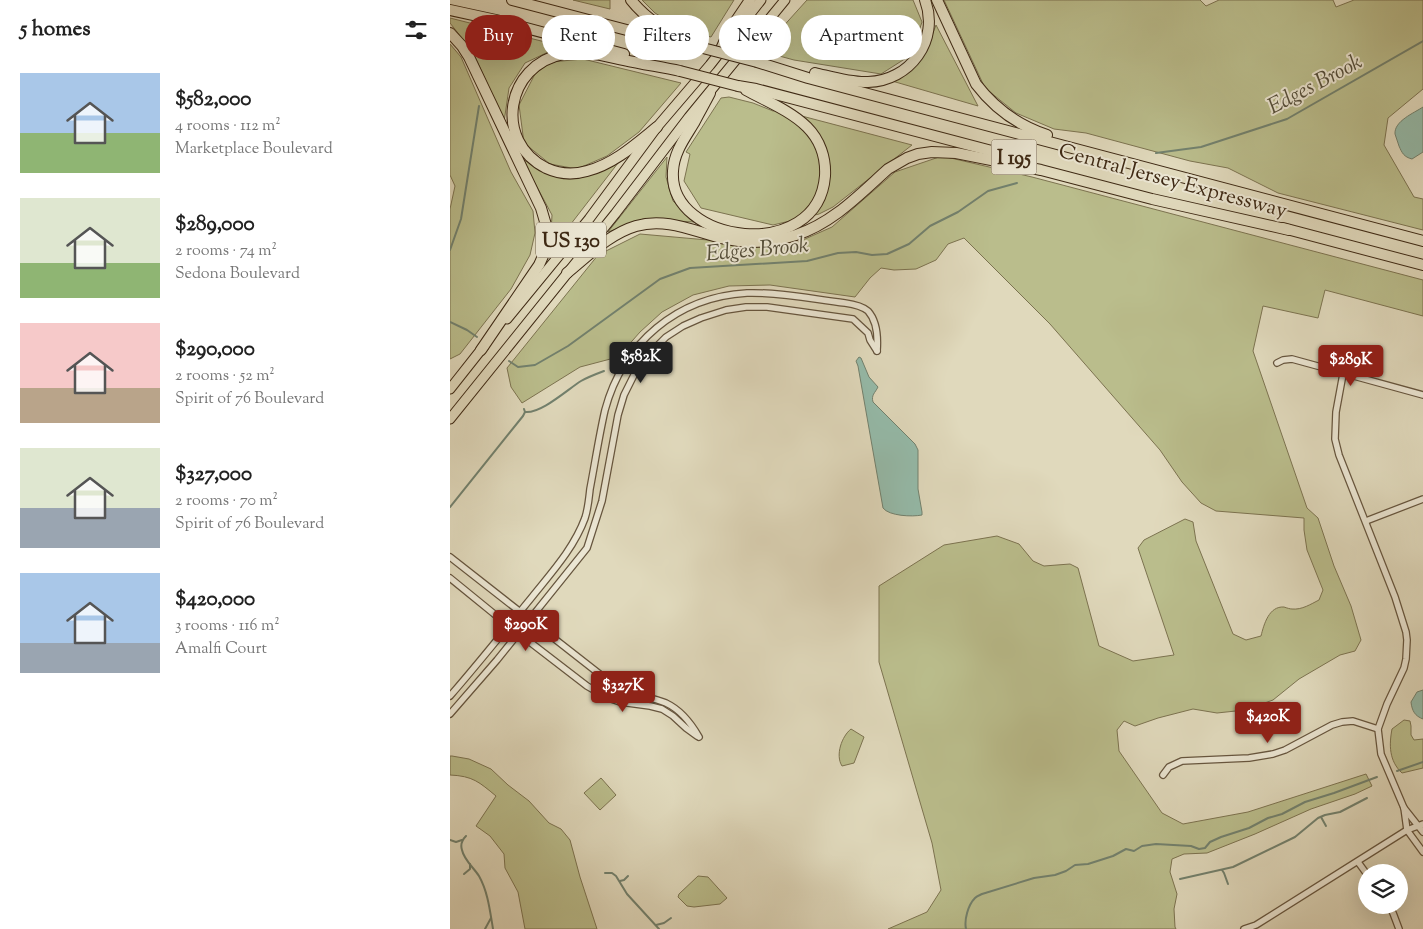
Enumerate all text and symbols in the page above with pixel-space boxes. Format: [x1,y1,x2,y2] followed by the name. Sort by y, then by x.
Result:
[20,15,90,45] text: 5 homes
[465,15,532,60] chip: Buy
[542,15,615,60] chip: Rent
[625,15,709,60] chip: Filters
[719,15,791,60] chip: New
[801,15,922,60] chip: Apartment
[402,16,430,44] icon: filters
[1262,47,1369,124] water label: Edges Brook
[175,85,251,115] text: $582,000
[60,93,120,153] icon: home
[175,115,281,138] text: 4 rooms · 112 m²
[1055,137,1290,227] street label: Central Jersey Expressway
[175,138,333,161] text: Marketplace Boulevard
[992,140,1036,174] road number: I 195
[175,210,255,240] text: $289,000
[60,218,120,278] icon: home
[536,222,606,258] road number: US 130
[704,231,810,271] water label: Edges Brook
[175,240,277,263] text: 2 rooms · 74 m²
[175,263,300,286] text: Sedona Boulevard
[175,335,255,365] text: $290,000
[606,342,676,384] pin: $582K
[60,343,120,403] icon: home
[1316,344,1386,387] pin: $289K
[621,346,661,369] text: $582K
[1329,349,1373,372] text: $289K
[175,365,275,388] text: 2 rooms · 52 m²
[175,388,324,411] text: Spirit of 76 Boulevard
[175,460,252,490] text: $327,000
[60,468,120,528] icon: home
[175,490,278,513] text: 2 rooms · 70 m²
[175,513,324,536] text: Spirit of 76 Boulevard
[175,585,255,615] text: $420,000
[60,593,120,653] icon: home
[491,610,561,652] pin: $290K
[504,614,548,637] text: $290K
[175,615,280,638] text: 3 rooms · 116 m²
[175,638,267,661] text: Amalfi Court
[588,670,658,713] pin: $327K
[602,675,644,698] text: $327K
[1233,702,1303,744] pin: $420K
[1246,706,1290,729] text: $420K
[1358,864,1408,914] map controls
[1358,864,1408,914] button: layers

